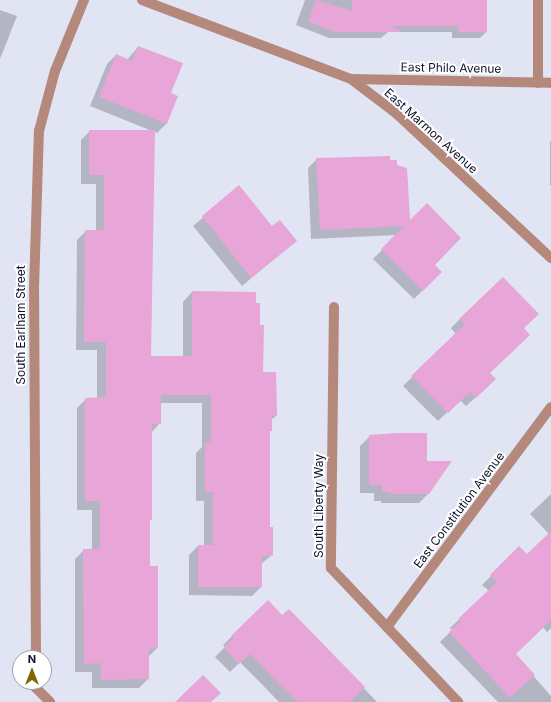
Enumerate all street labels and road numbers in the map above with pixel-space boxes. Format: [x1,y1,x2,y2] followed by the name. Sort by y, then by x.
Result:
[400,60,502,76] street label: East Philo Avenue
[382,85,480,177] street label: East Marmon Avenue
[14,265,28,385] street label: South Earlham Street
[411,449,507,571] street label: East Constitution Avenue
[312,454,326,558] street label: South Liberty Way

